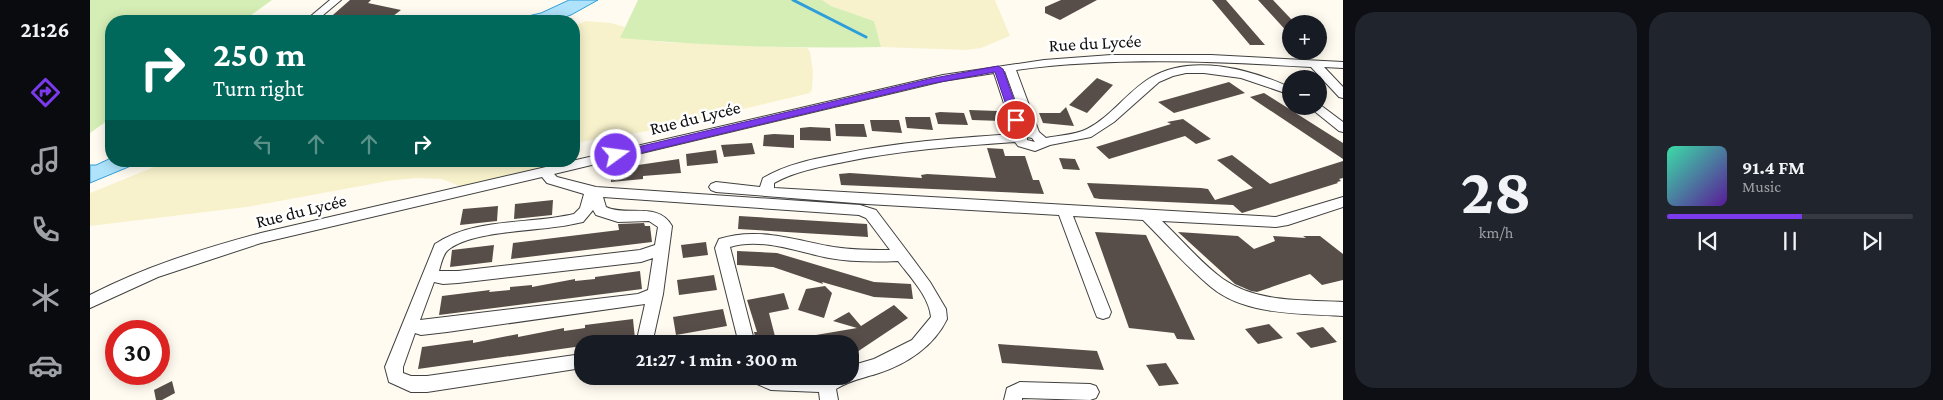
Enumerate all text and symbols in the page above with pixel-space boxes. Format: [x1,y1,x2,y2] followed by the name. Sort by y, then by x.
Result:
[1282,15,1327,115] map controls
[1282,15,1327,60] button: +
[21,17,69,42] text: 21:26
[1048,31,1142,55] street label: Rue du Lycée
[130,35,195,100] icon: right
[213,35,306,74] text: 250 m
[1282,70,1327,115] button: −
[28,75,63,110] icon: directions
[213,76,304,101] text: Turn right
[648,97,743,139] street label: Rue du Lycée
[995,99,1037,141] pin
[1002,106,1030,134] icon: arrive
[589,128,641,180] position arrow
[249,130,277,158] icon: left
[302,130,330,158] icon: ahead
[355,130,383,158] icon: ahead
[408,130,436,158] icon: right
[28,143,63,178] icon: music
[1461,155,1531,227] text: 28
[1742,157,1805,178] text: 91.4 FM
[1742,178,1781,195] text: Music
[254,190,349,232] street label: Rue du Lycée
[28,212,63,247] icon: phone
[1479,224,1513,241] text: km/h
[1694,227,1722,255] icon: previous
[1776,227,1804,255] icon: pause
[1858,227,1886,255] icon: next
[28,280,63,315] icon: climate
[105,320,170,385] speed limit sign: 30
[28,348,63,383] icon: car
[636,349,797,370] text: 21:27 · 1 min · 300 m

